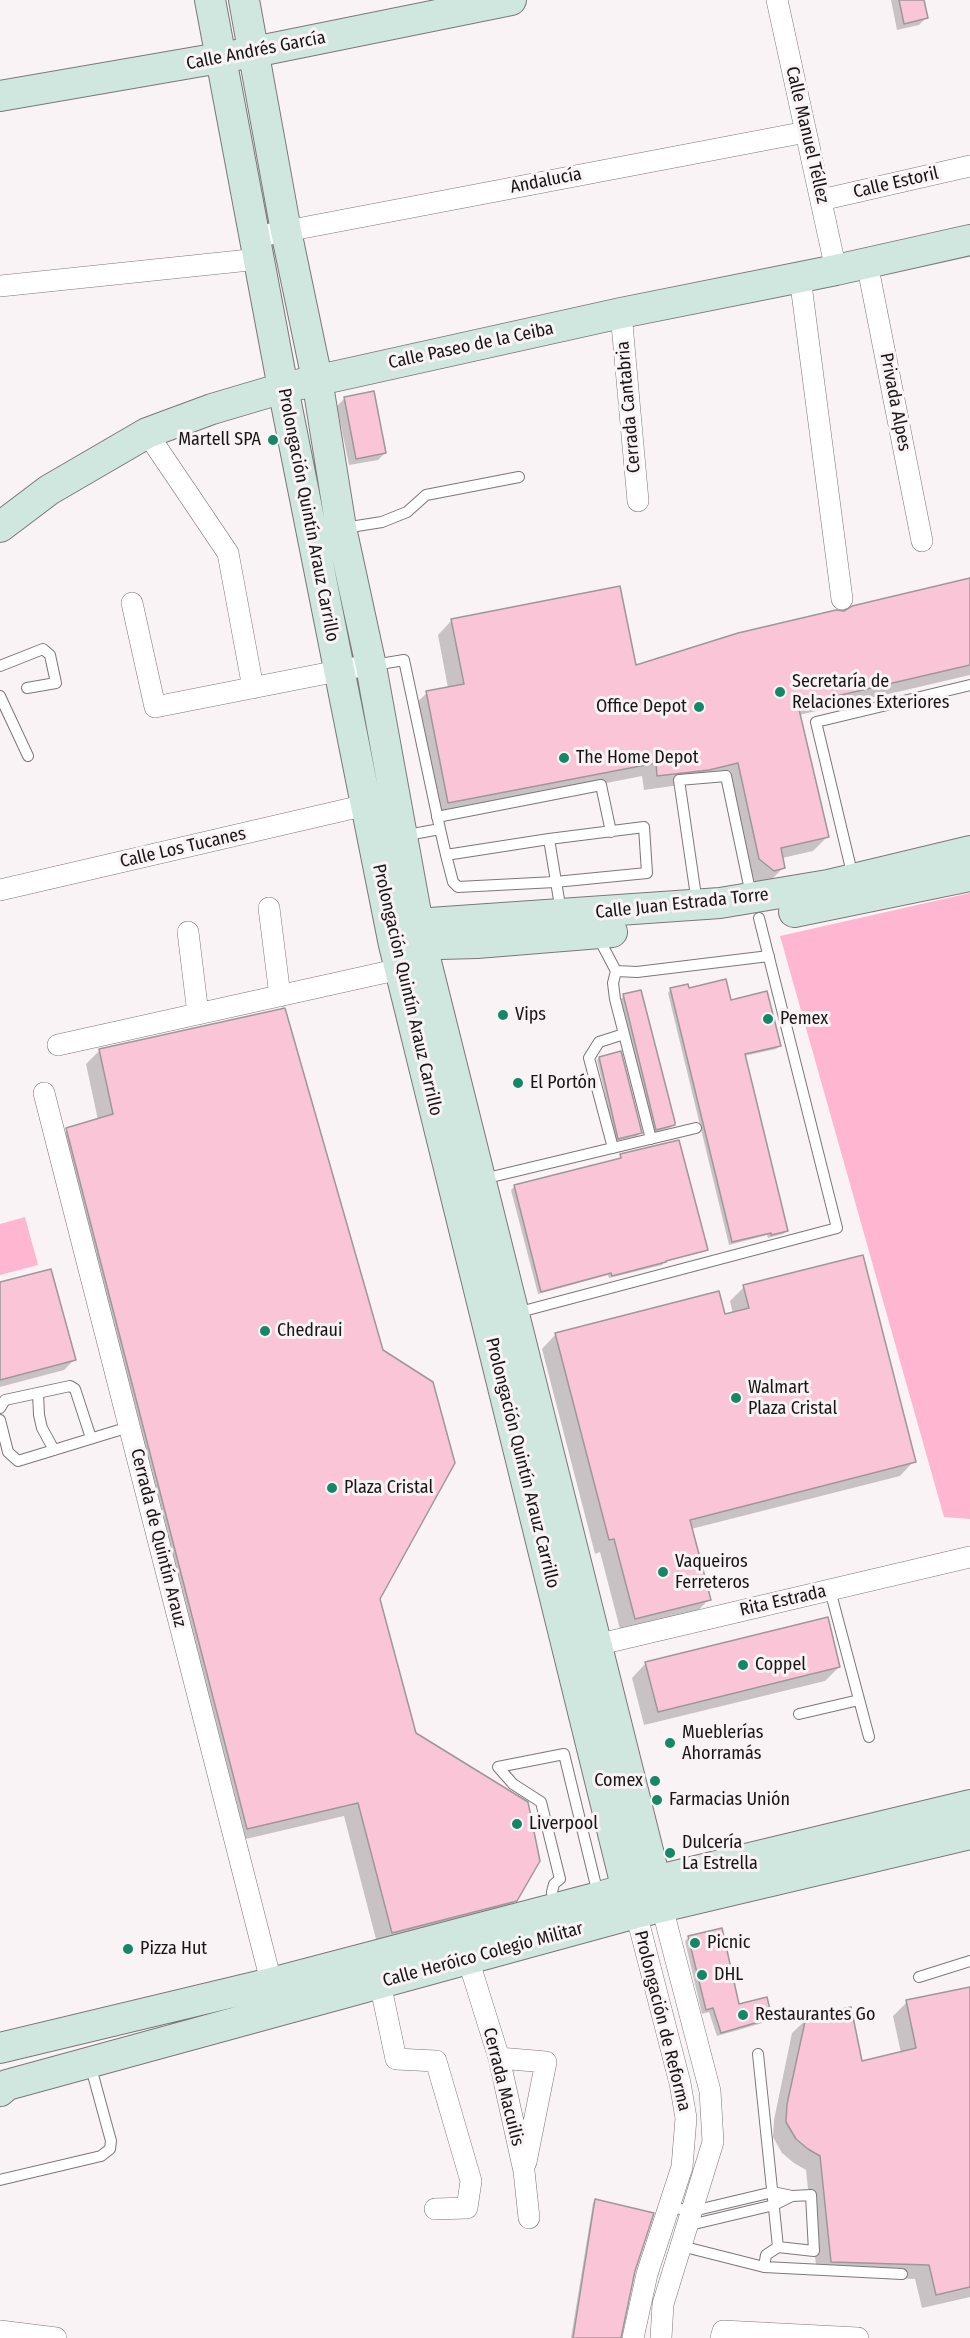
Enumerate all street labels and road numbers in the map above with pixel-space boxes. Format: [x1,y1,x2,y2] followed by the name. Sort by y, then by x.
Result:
[185,27,327,75] street label: Calle Andrés García
[781,64,833,206] street label: Calle Manuel Téllez
[508,163,584,199] street label: Andalucía
[851,163,941,203] street label: Calle Estoril
[386,318,556,374] street label: Calle Paseo de la Ceiba
[612,340,646,474] street label: Cerrada Cantabria
[875,351,915,453] street label: Privada Alpes
[273,386,343,644] street label: Prolongación Quintín Arauz Carrillo
[118,823,248,873] street label: Calle Los Tucanes
[367,862,447,1118] street label: Prolongación Quintín Arauz Carrillo
[594,884,770,924] street label: Calle Juan Estrada Torre
[480,1335,564,1591] street label: Prolongación Quintín Arauz Carrillo
[125,1446,191,1630] street label: Cerrada de Quintín Arauz
[738,1581,828,1621] street label: Rita Estrada
[380,1918,586,1992] street label: Calle Heróico Colegio Militar
[629,1929,695,2113] street label: Prolongación de Reforma
[478,2026,528,2148] street label: Cerrada Macuilis

